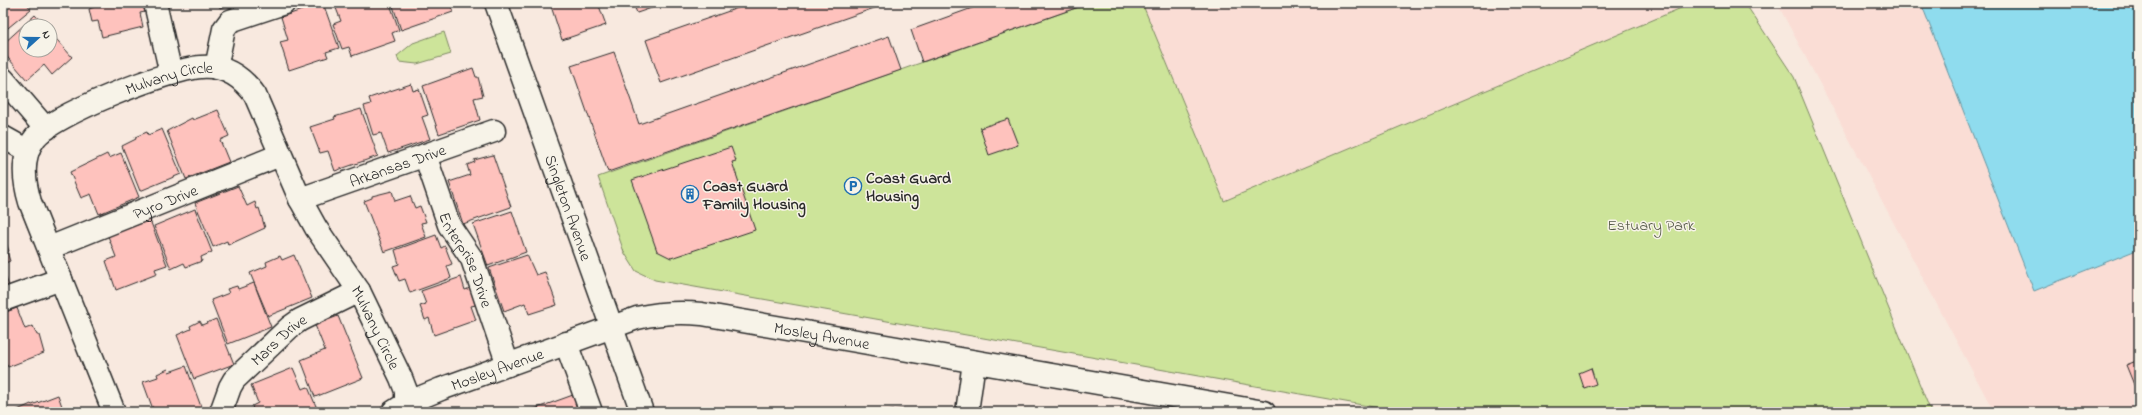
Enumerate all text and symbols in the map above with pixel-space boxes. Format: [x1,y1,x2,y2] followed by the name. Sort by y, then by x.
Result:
[18,18,58,58] north arrow
[38,28,55,41] text: N
[122,57,214,102] street label: Mulvany Circle
[346,139,450,195] street label: Arkansas Drive
[537,152,597,265] street label: Singleton Avenue
[866,167,951,210] place label: Coast Guard Housing
[702,175,806,218] place label: Coast Guard Family Housing
[843,176,863,196] parking icon: Coast Guard Housing
[130,179,202,227] street label: Pyro Drive
[680,184,700,204] building icon: Coast Guard Family Housing
[431,209,498,312] street label: Enterprise Drive
[1607,214,1696,238] park label: Estuary Park
[344,281,406,375] street label: Mulvany Circle
[246,308,312,372] street label: Mars Drive
[772,317,872,357] street label: Mosley Avenue
[448,343,548,398] street label: Mosley Avenue

